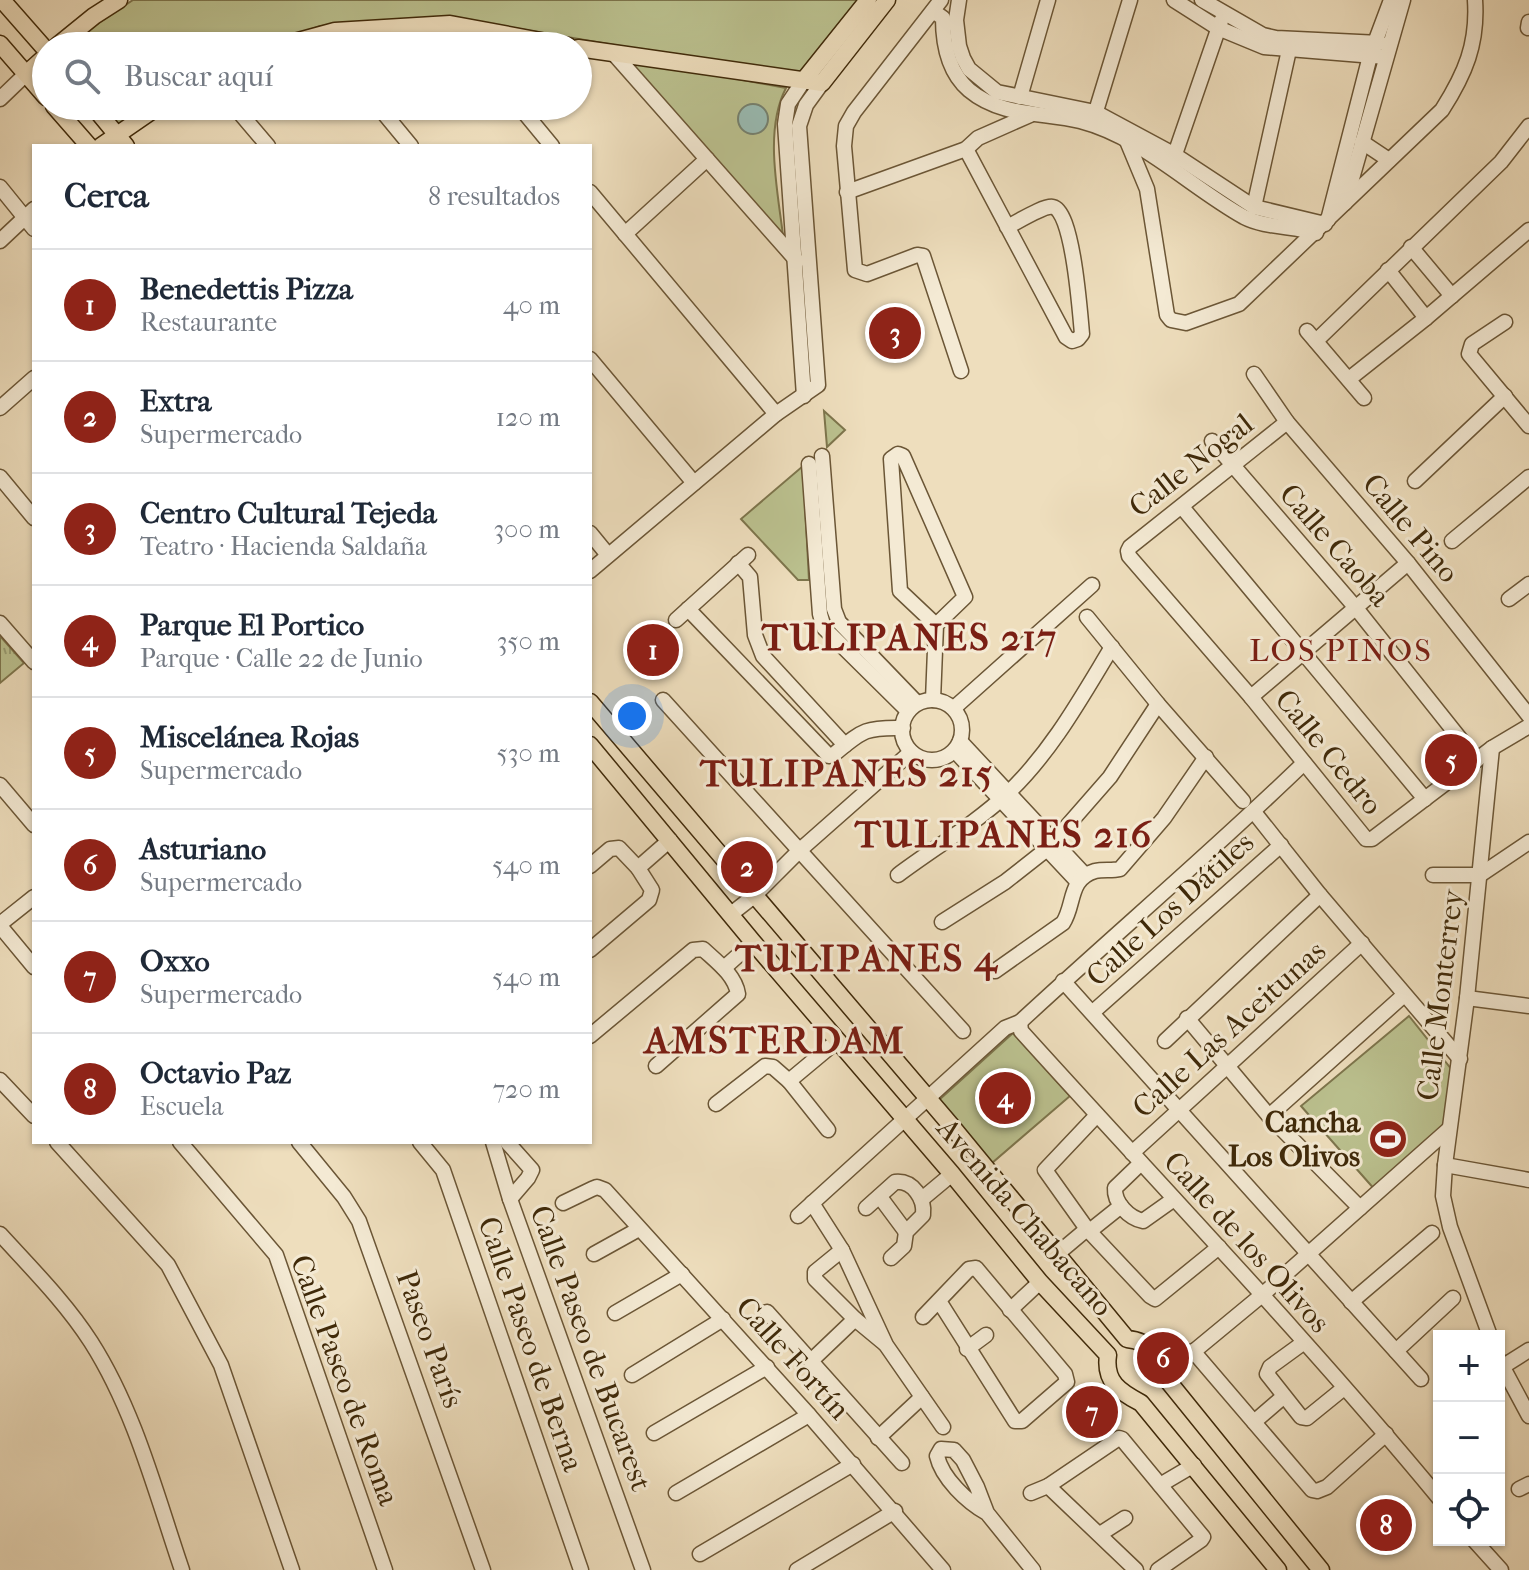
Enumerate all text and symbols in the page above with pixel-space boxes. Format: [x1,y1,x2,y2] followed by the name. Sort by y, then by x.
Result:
[32,32,592,120] search box
[60,54,104,98] icon: search
[124,59,273,94] text: Buscar aquí
[64,176,149,216] text: Cerca
[428,181,560,212] text: 8 resultados
[140,272,353,307] text: Benedettis Pizza
[85,290,95,321] text: 1
[503,290,560,321] text: 40 m
[869,303,921,363] pin: 3
[140,307,277,338] text: Restaurante
[140,384,211,419] text: Extra
[83,402,97,433] text: 2
[496,402,560,433] text: 120 m
[1122,406,1260,525] street label: Calle Nogal
[140,419,302,450] text: Supermercado
[1355,467,1466,590] street label: Calle Pino
[1272,477,1398,614] street label: Calle Caoba
[140,496,437,531] text: Centro Cultural Tejeda
[85,514,95,545] text: 3
[493,514,560,545] text: 300 m
[140,531,427,562] text: Teatro · Hacienda Saldaña
[140,608,364,643] text: Parque El Portico
[761,615,1058,660] district label: TULIPANES 217
[627,620,679,680] pin: 1
[82,626,98,657] text: 4
[497,626,560,657] text: 350 m
[1249,632,1433,669] district label: LOS PINOS
[140,643,423,674] text: Parque · Calle 22 de Junio
[1268,683,1390,822] street label: Calle Cedro
[612,696,652,736] your location
[140,720,359,755] text: Miscelánea Rojas
[1425,730,1477,790] pin: 5
[84,738,96,769] text: 5
[497,738,560,769] text: 530 m
[699,751,994,796] district label: TULIPANES 215
[140,755,302,786] text: Supermercado
[854,812,1153,857] district label: TULIPANES 216
[1079,825,1261,994] street label: Calle Los Dátiles
[140,832,266,867] text: Asturiano
[721,837,773,897] pin: 2
[83,850,97,881] text: 6
[492,850,560,881] text: 540 m
[140,867,302,898] text: Supermercado
[1410,887,1471,1103] street label: Calle Monterrey
[1126,934,1333,1125] street label: Calle Las Aceitunas
[734,936,999,982] district label: TULIPANES 4
[140,944,210,979] text: Oxxo
[84,962,96,993] text: 7
[492,962,560,993] text: 540 m
[140,979,302,1010] text: Supermercado
[643,1018,905,1063] district label: AMSTERDAM
[140,1056,291,1091] text: Octavio Paz
[979,1068,1031,1128] pin: 4
[83,1074,97,1105] text: 8
[493,1074,560,1105] text: 720 m
[140,1091,224,1122] text: Escuela
[1228,1105,1361,1174] place label: Cancha Los Olivos
[928,1110,1120,1323] street label: Avenida Chabacano
[1367,1118,1409,1160] sports icon: Cancha Los Olivos
[1156,1145,1337,1340] street label: Calle de los Olivos
[523,1201,659,1496] street label: Calle Paseo de Bucarest
[471,1212,591,1477] street label: Calle Paseo de Berna
[283,1250,406,1511] street label: Calle Paseo de Roma
[389,1266,471,1413] street label: Paseo París
[729,1290,857,1427] street label: Calle Fortín
[1137,1328,1189,1388] pin: 6
[1433,1330,1505,1546] map controls
[1433,1330,1505,1402] button: +
[1066,1382,1118,1442] pin: 7
[1433,1402,1505,1474] button: −
[1433,1474,1505,1546] button: locate
[1360,1495,1412,1555] pin: 8

